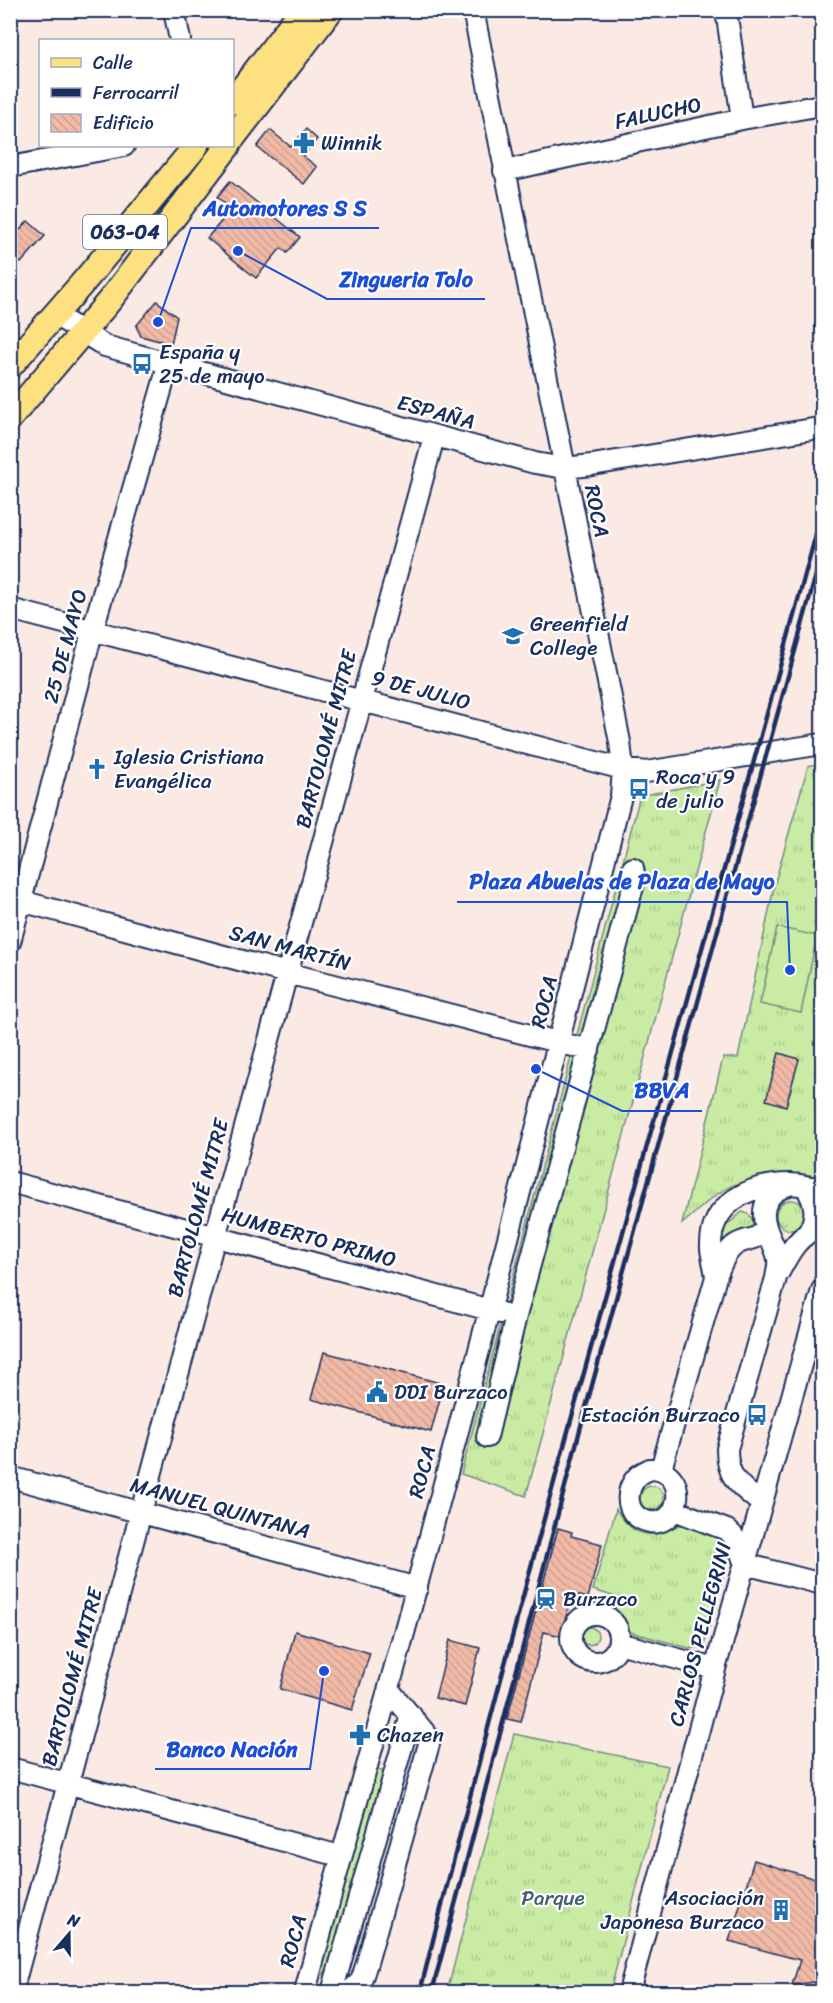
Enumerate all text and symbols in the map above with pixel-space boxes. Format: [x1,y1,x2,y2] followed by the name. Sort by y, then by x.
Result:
[39,39,234,147] legend
[93,47,133,79] text: Calle
[93,77,180,109] text: Ferrocarril
[611,85,705,141] street label: FALUCHO
[93,107,154,139] text: Edificio
[321,124,383,162] place label: Winnik
[292,131,316,155] pharmacy icon: Winnik
[191,188,379,228] callout: Automotores S S
[202,189,367,228] text: Automotores S S
[83,215,167,249] road number: 063-04
[327,259,485,299] callout: Zingueria Tolo
[338,260,474,299] text: Zingueria Tolo
[159,333,265,395] place label: España y 25 de mayo
[130,352,154,376] bus stop icon: España y 25 de mayo
[393,383,479,441] street label: ESPAÑA
[573,481,621,541] street label: ROCA
[32,585,98,707] street label: 25 DE MAYO
[530,605,629,667] place label: Greenfield College
[501,624,525,648] school or university icon: Greenfield College
[284,644,368,833] street label: BARTOLOMÉ MITRE
[367,659,475,721] street label: 9 DE JULIO
[113,738,264,800] place label: Iglesia Cristiana Evangélica
[85,757,109,781] church icon: Iglesia Cristiana Evangélica
[656,758,735,820] place label: Roca y 9 de julio
[627,777,651,801] bus stop icon: Roca y 9 de julio
[457,862,787,902] callout: Plaza Abuelas de Plaza de Mayo
[469,862,776,901] text: Plaza Abuelas de Plaza de Mayo
[225,913,355,983] street label: SAN MARTÍN
[519,972,569,1032] street label: ROCA
[622,1071,702,1111] callout: BBVA
[634,1071,690,1110] text: BBVA
[156,1113,240,1302] street label: BARTOLOMÉ MITRE
[217,1195,401,1279] street label: HUMBERTO PRIMO
[394,1373,508,1411] place label: DDI Burzaco
[365,1380,389,1404] public building icon: DDI Burzaco
[580,1396,740,1434] place label: Estación Burzaco
[745,1403,769,1427] bus stop icon: Estación Burzaco
[397,1441,447,1503] street label: ROCA
[126,1466,314,1550] street label: MANUEL QUINTANA
[657,1537,743,1731] street label: CARLOS PELLEGRINI
[563,1580,638,1618] place label: Burzaco
[30,1582,114,1771] street label: BARTOLOMÉ MITRE
[534,1587,558,1611] station icon: Burzaco
[377,1716,444,1754] place label: Chazen
[348,1723,372,1747] pharmacy icon: Chazen
[155,1729,310,1769] callout: Banco Nación
[166,1730,298,1769] text: Banco Nación
[521,1879,585,1917] park label: Parque
[600,1879,764,1941] place label: Asociación Japonesa Burzaco
[769,1898,793,1922] building icon: Asociación Japonesa Burzaco
[39,1904,99,1964] north arrow
[63,1905,85,1936] text: N
[268,1910,318,1972] street label: ROCA

